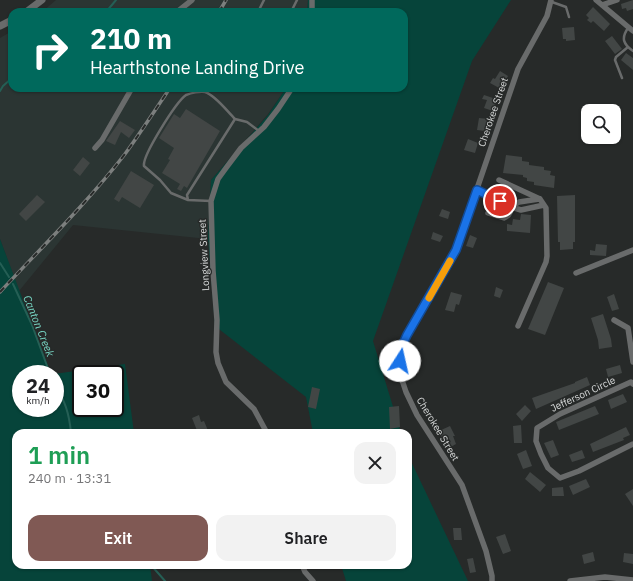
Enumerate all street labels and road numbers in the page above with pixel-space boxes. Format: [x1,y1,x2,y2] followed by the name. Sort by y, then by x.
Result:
[475,75,511,148] street label: Cherokee Street
[196,218,212,291] street label: Longview Street
[548,373,618,415] street label: Jefferson Circle
[414,395,462,464] street label: Cherokee Street

